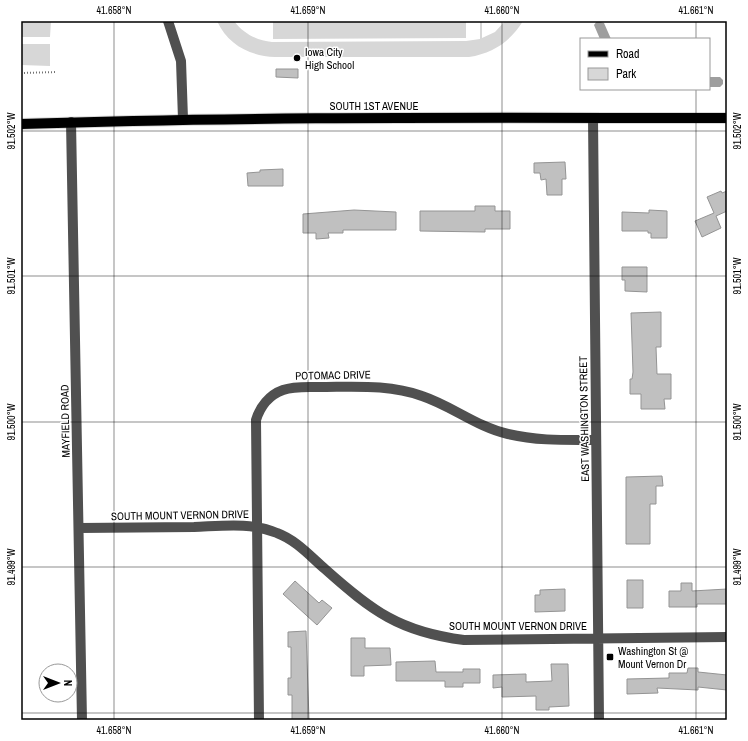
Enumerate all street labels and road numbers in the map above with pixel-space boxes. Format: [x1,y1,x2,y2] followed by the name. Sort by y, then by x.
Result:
[330,99,418,113] street label: SOUTH 1ST AVENUE
[576,356,592,482] street label: EAST WASHINGTON STREET
[295,367,371,383] street label: POTOMAC DRIVE
[57,384,73,458] street label: MAYFIELD ROAD
[111,507,249,523] street label: SOUTH MOUNT VERNON DRIVE
[449,619,587,633] street label: SOUTH MOUNT VERNON DRIVE

